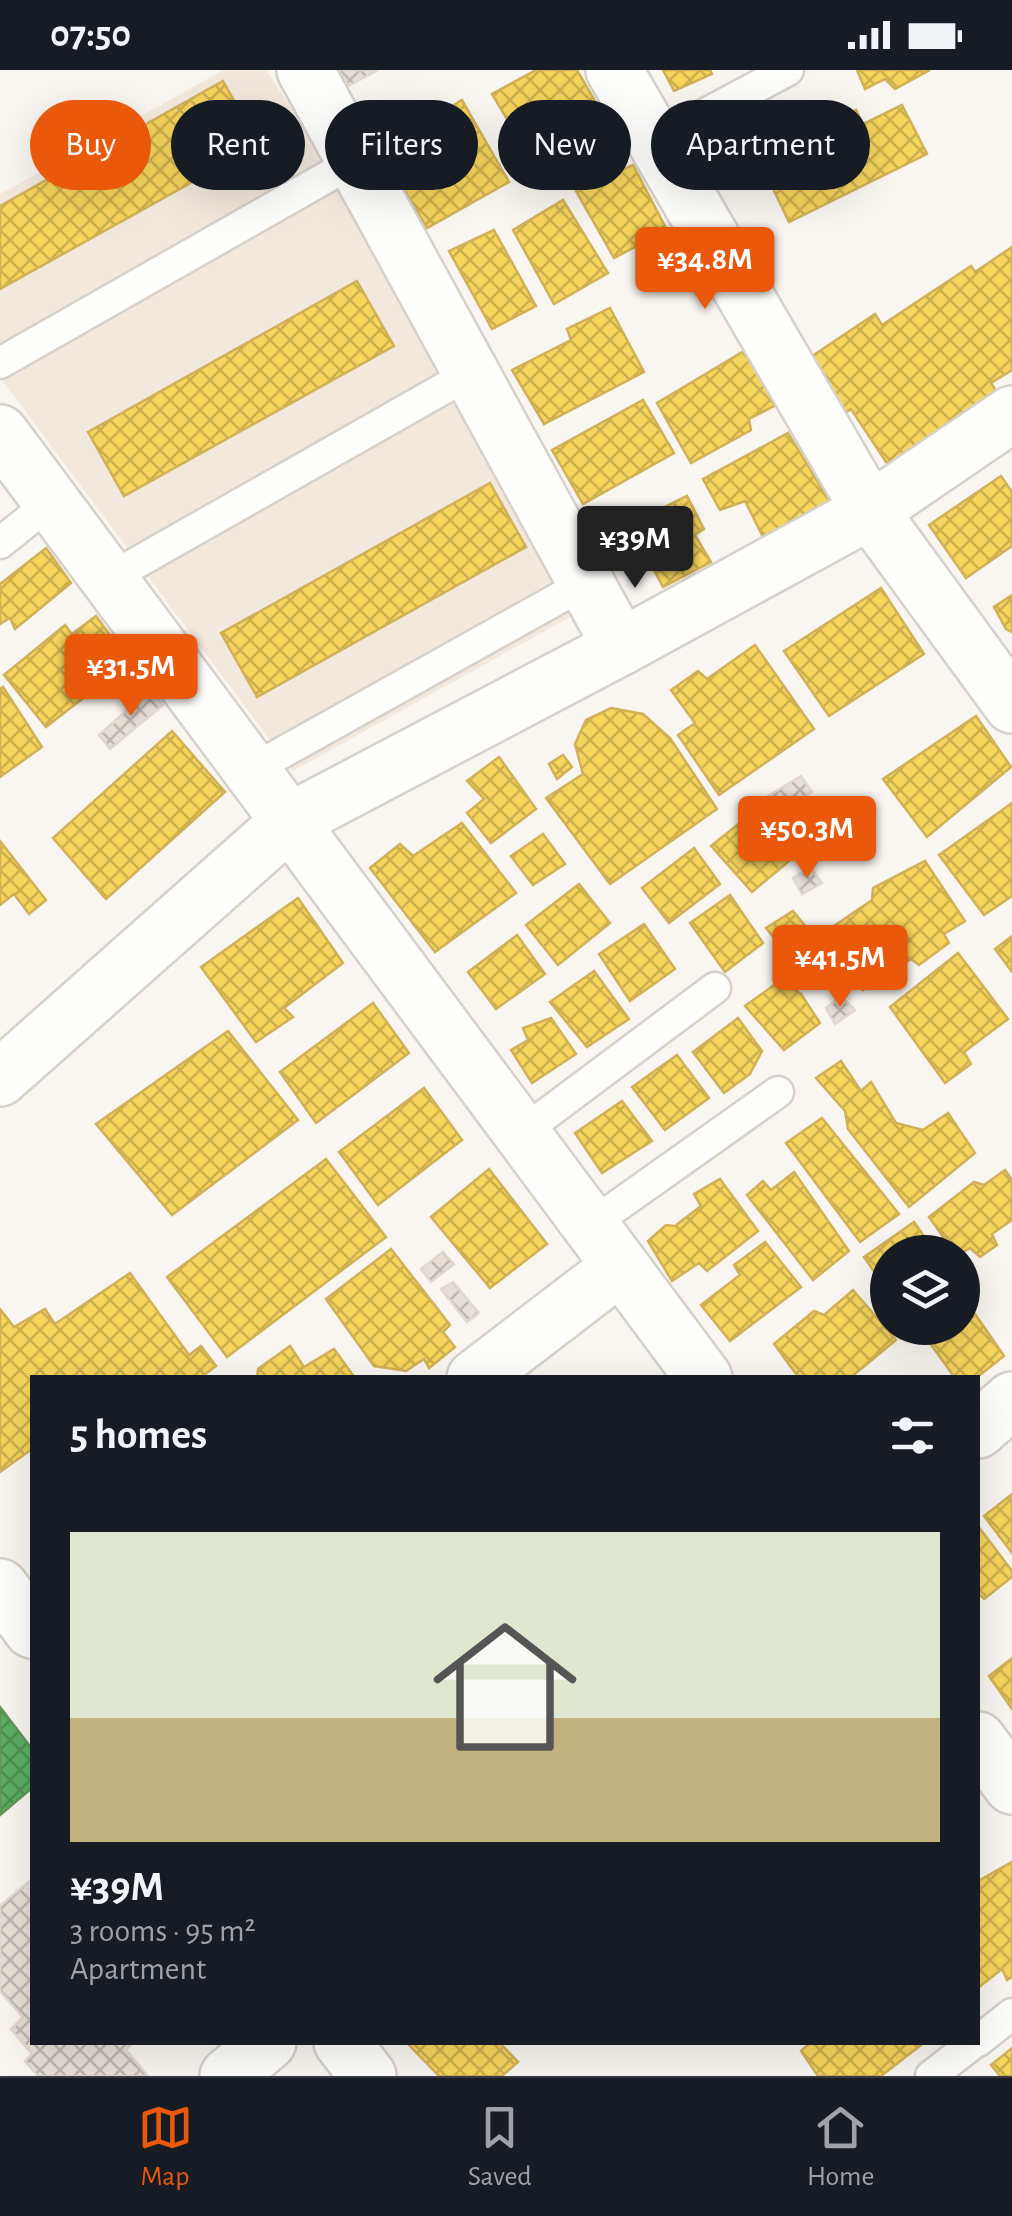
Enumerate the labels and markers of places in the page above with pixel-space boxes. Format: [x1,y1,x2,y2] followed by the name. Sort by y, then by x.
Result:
[624,227,786,312] pin: ¥34.8M
[576,506,694,591] pin: ¥39M
[50,634,212,719] pin: ¥31.5M
[726,796,888,881] pin: ¥50.3M
[759,925,921,1010] pin: ¥41.5M

